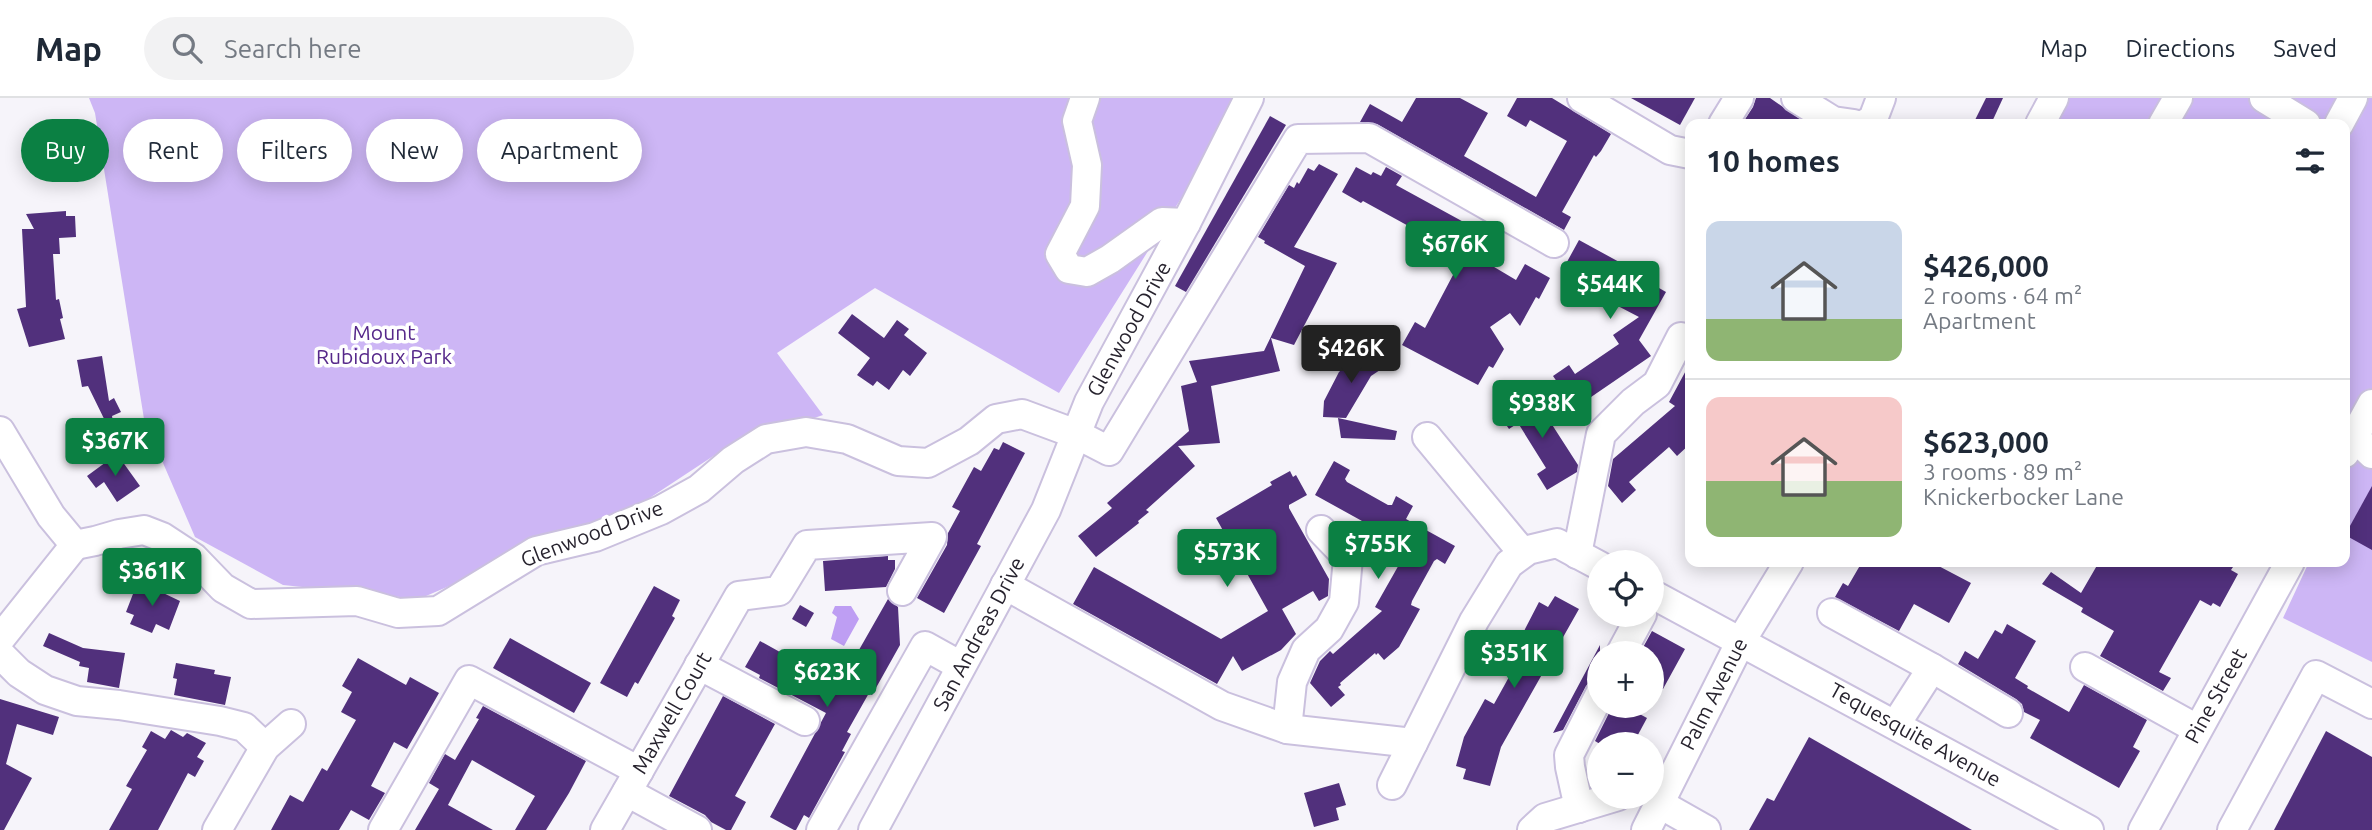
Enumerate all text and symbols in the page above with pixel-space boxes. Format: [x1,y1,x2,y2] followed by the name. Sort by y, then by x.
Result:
[144,17,634,80] search box
[168,29,206,67] icon: search
[35,30,102,67] text: Map
[224,34,362,63] text: Search here
[2040,35,2087,62] text: Map
[2125,35,2235,62] text: Directions
[2273,35,2337,62] text: Saved
[21,119,109,182] chip: Buy
[123,119,223,182] chip: Rent
[237,119,352,182] chip: Filters
[366,119,463,182] chip: New
[477,119,642,182] chip: Apartment
[2291,142,2329,180] icon: filters
[1706,144,1840,178] text: 10 homes
[1406,222,1504,281] pin: $676K
[1421,231,1489,256] text: $676K
[1762,249,1846,333] icon: home
[1923,249,2049,283] text: $426,000
[1081,257,1175,400] street label: Glenwood Drive
[1561,262,1659,321] pin: $544K
[1576,271,1644,296] text: $544K
[1923,283,2082,308] text: 2 rooms · 64 m²
[1923,308,2036,333] text: Apartment
[316,320,452,368] park label: Mount Rubidoux Park
[1302,326,1400,385] pin: $426K
[1317,335,1385,360] text: $426K
[1493,380,1591,440] pin: $938K
[1508,390,1576,415] text: $938K
[66,418,164,478] pin: $367K
[1762,425,1846,509] icon: home
[1923,425,2049,459] text: $623,000
[81,428,149,453] text: $367K
[1923,459,2082,484] text: 3 rooms · 89 m²
[1923,484,2124,509] text: Knickerbocker Lane
[517,495,666,571] street label: Glenwood Drive
[1329,522,1427,581] pin: $755K
[1178,530,1276,589] pin: $573K
[1344,531,1412,556] text: $755K
[1193,539,1261,564] text: $573K
[103,548,201,608] pin: $361K
[1587,550,1664,809] map controls
[1587,550,1664,627] button: locate
[928,553,1029,714] street label: San Andreas Drive
[118,558,186,583] text: $361K
[1465,630,1563,690] pin: $351K
[1675,634,1752,754] street label: Palm Avenue
[1480,640,1548,665] text: $351K
[1587,641,1664,718] button: +
[2179,644,2251,747] street label: Pine Street
[627,647,716,778] street label: Maxwell Court
[778,650,876,709] pin: $623K
[793,659,861,684] text: $623K
[1826,677,2005,791] street label: Tequesquite Avenue
[1587,732,1664,809] button: −

